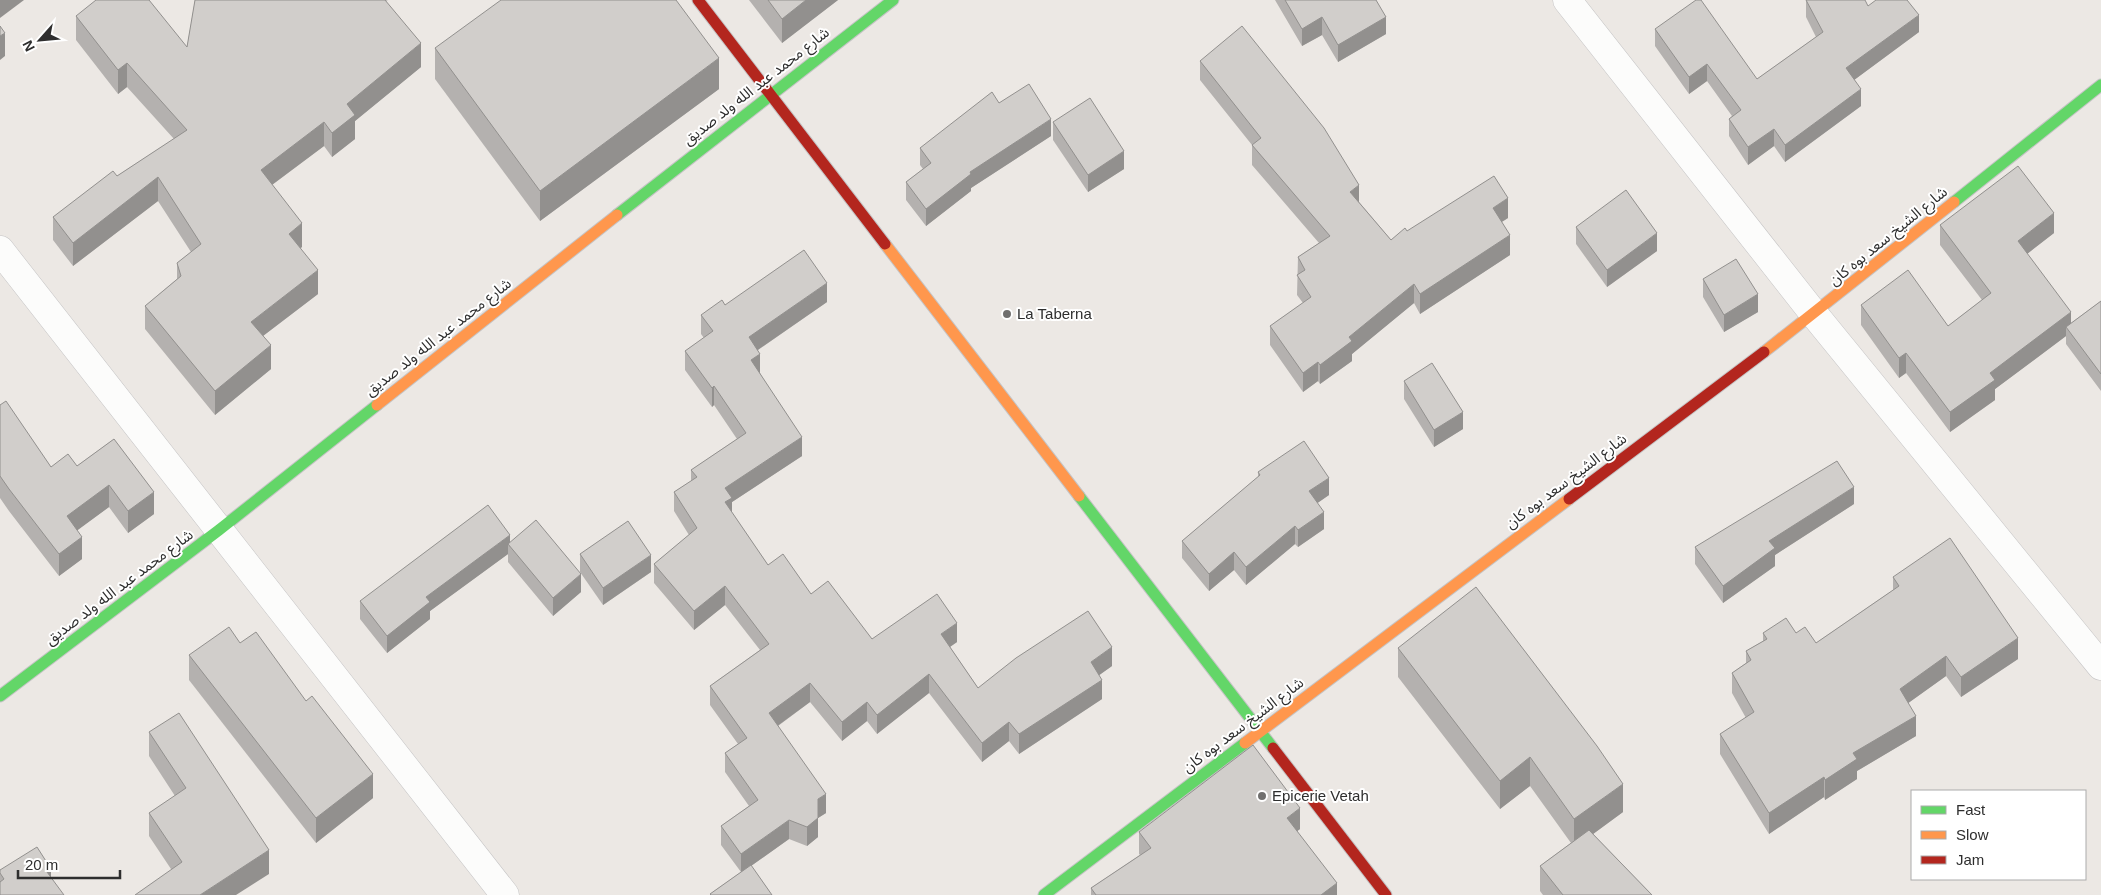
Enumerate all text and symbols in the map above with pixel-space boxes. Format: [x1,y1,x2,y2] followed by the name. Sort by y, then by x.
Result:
[15,15,65,65] north arrow
[679,23,835,151] street label: شارع محمد عبد الله ولد صديق
[19,38,38,54] text: N
[1825,183,1953,292] street label: شارع الشيخ سعد بوه كان
[361,274,517,402] street label: شارع محمد عبد الله ولد صديق
[1017,305,1092,322] place label: La Taberna
[1001,308,1013,320] marker: La Taberna
[1502,429,1632,535] street label: شارع الشيخ سعد بوه كان
[41,525,199,651] street label: شارع محمد عبد الله ولد صديق
[1179,673,1309,779] street label: شارع الشيخ سعد بوه كان
[1272,787,1369,804] place label: Epicerie Vetah
[1256,790,1268,802] marker: Epicerie Vetah
[1911,790,2086,880] legend
[1956,801,1986,818] text: Fast
[1956,826,1989,843] text: Slow
[18,848,120,880] scale bar
[1956,851,1984,868] text: Jam
[25,856,58,873] text: 20 m

